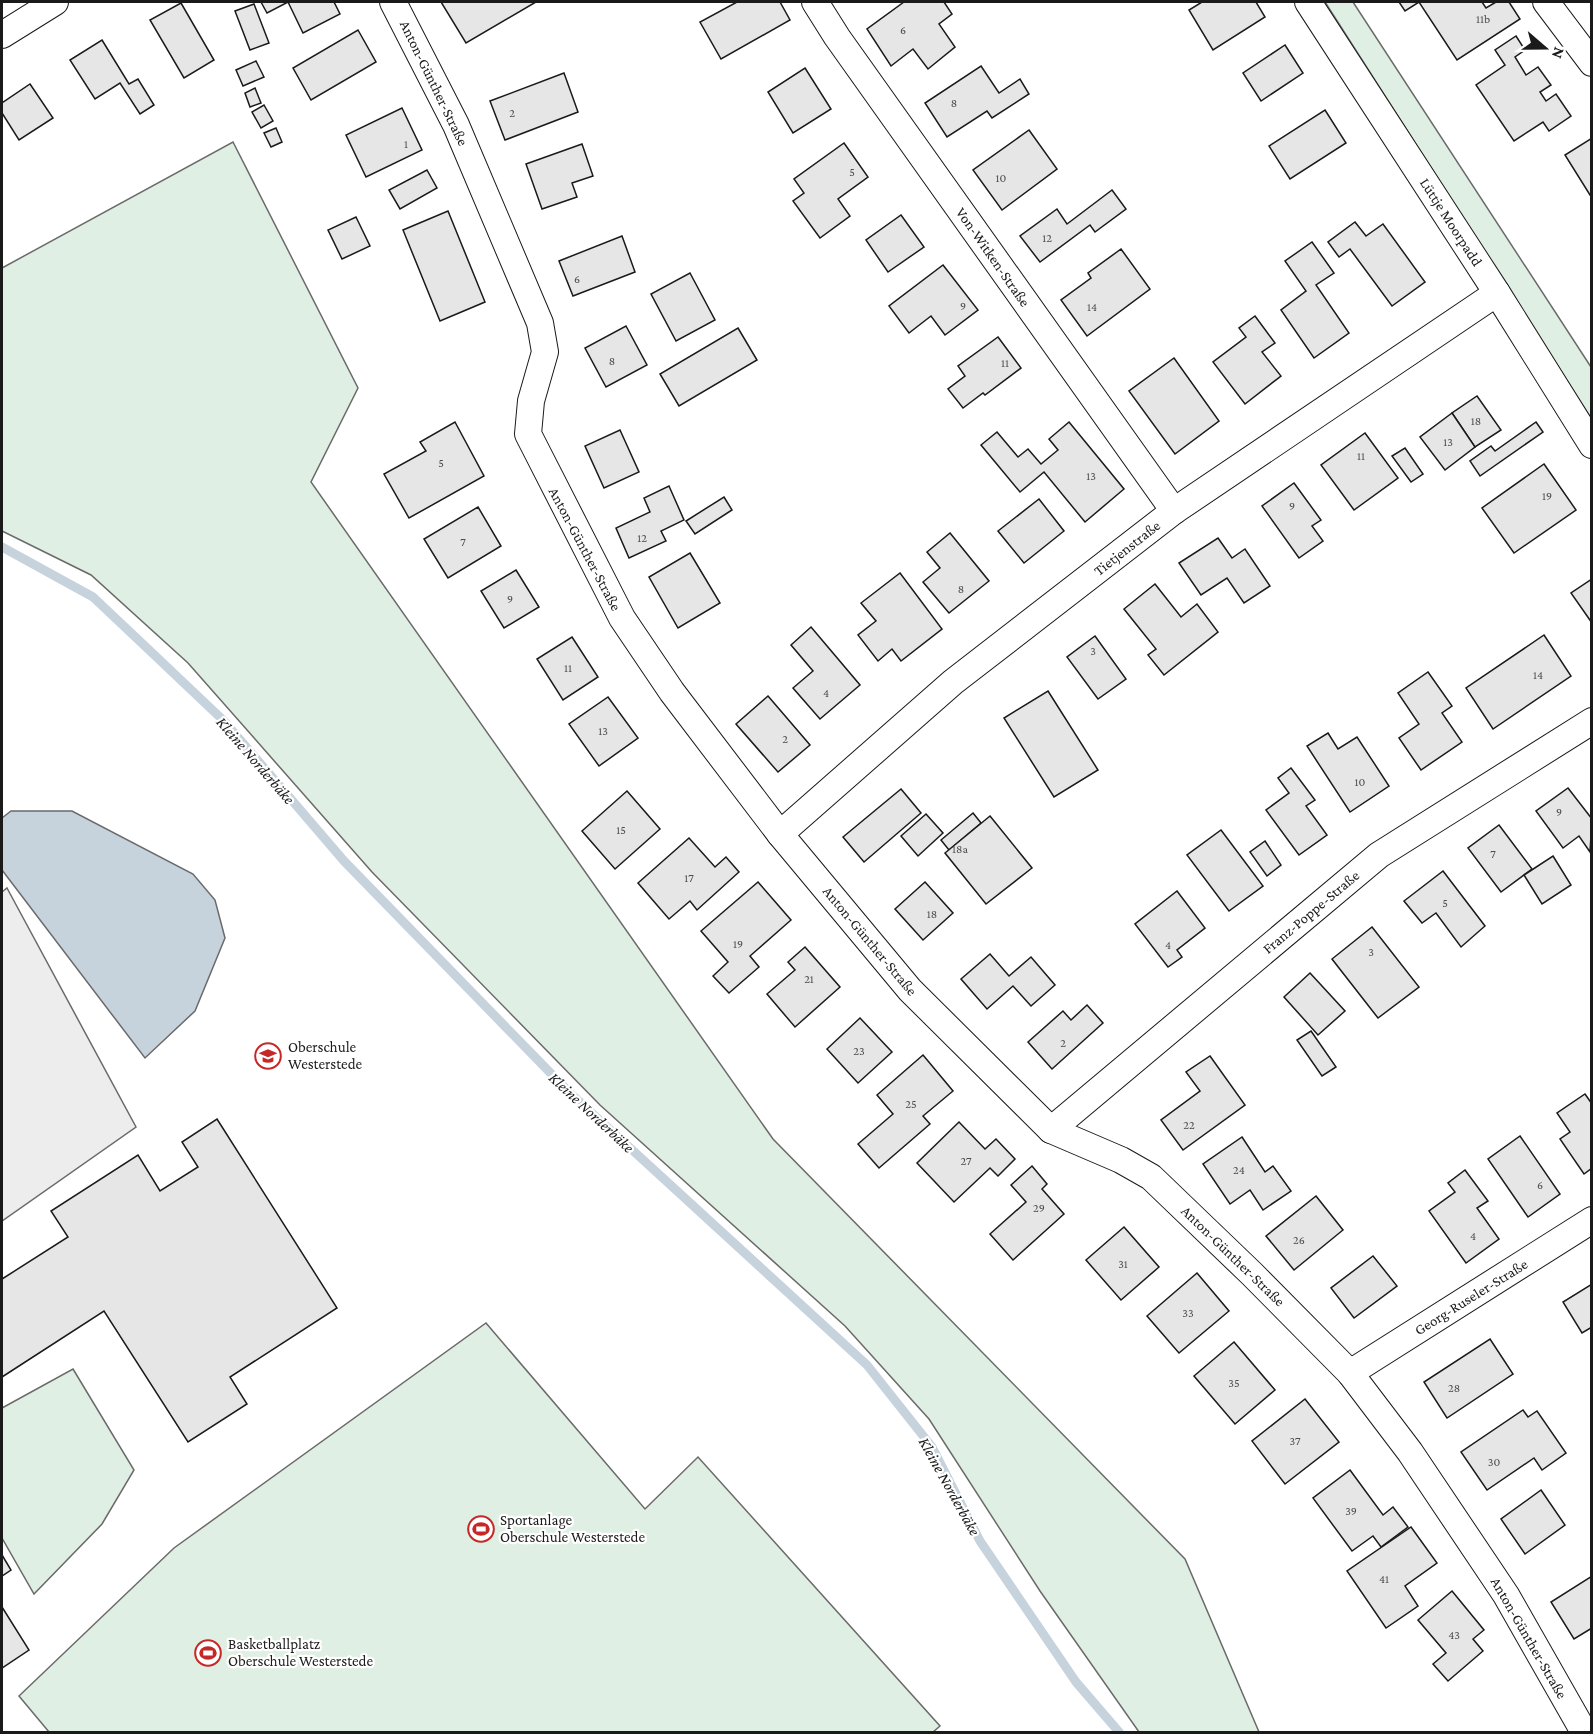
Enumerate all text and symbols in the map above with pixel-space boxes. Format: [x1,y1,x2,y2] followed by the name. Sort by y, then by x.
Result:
[1476,12,1490,26] house number: 11b
[397,18,471,149] street label: Anton-Günther-Straße
[1515,18,1575,78] north arrow
[900,23,906,37] house number: 6
[1549,45,1568,61] text: N
[951,96,957,110] house number: 8
[509,106,515,120] house number: 2
[404,137,408,151] house number: 1
[849,165,855,179] house number: 5
[996,171,1007,185] house number: 10
[1416,175,1485,270] street label: Lüttje Moorpadd
[953,204,1033,310] street label: Von-Witken-Straße
[1042,231,1052,245] house number: 12
[574,272,580,286] house number: 6
[960,299,966,313] house number: 9
[1087,300,1097,314] house number: 14
[609,354,615,368] house number: 8
[1001,356,1009,370] house number: 11
[1471,414,1481,428] house number: 18
[1443,435,1453,449] house number: 13
[1357,449,1365,463] house number: 11
[438,456,444,470] house number: 5
[1086,469,1096,483] house number: 13
[546,485,624,614] street label: Anton-Günther-Straße
[1542,489,1552,503] house number: 19
[1289,499,1295,513] house number: 9
[1091,517,1164,580] street label: Tietjenstraße
[637,531,647,545] house number: 12
[460,535,466,549] house number: 7
[958,582,964,596] house number: 8
[507,592,513,606] house number: 9
[1090,644,1096,658] house number: 3
[564,661,572,675] house number: 11
[1533,668,1543,682] house number: 14
[823,686,829,700] house number: 4
[213,713,298,807] water label: Kleine Norderbäke
[598,724,608,738] house number: 13
[782,732,788,746] house number: 2
[1355,775,1366,789] house number: 10
[1556,805,1562,819] house number: 9
[616,823,626,837] house number: 15
[952,842,968,856] house number: 18a
[1490,847,1496,861] house number: 7
[1260,867,1363,958] street label: Franz-Poppe-Straße
[684,871,694,885] house number: 17
[820,883,921,999] street label: Anton-Günther-Straße
[1442,896,1448,910] house number: 5
[927,907,937,921] house number: 18
[733,937,743,951] house number: 19
[1165,938,1171,952] house number: 4
[1368,945,1374,959] house number: 3
[804,972,814,986] house number: 21
[1060,1036,1066,1050] house number: 2
[288,1039,363,1072] place label: Oberschule Westerstede
[253,1041,283,1071] school or university icon: Oberschule Westerstede
[853,1044,865,1058] house number: 23
[546,1069,638,1156] water label: Kleine Norderbäke
[905,1097,917,1111] house number: 25
[1183,1118,1195,1132] house number: 22
[960,1154,972,1168] house number: 27
[1233,1163,1245,1177] house number: 24
[1537,1178,1543,1192] house number: 6
[1033,1201,1045,1215] house number: 29
[1178,1203,1288,1310] street label: Anton-Günther-Straße
[1470,1229,1476,1243] house number: 4
[1293,1233,1305,1247] house number: 26
[1412,1256,1531,1339] street label: Georg-Ruseler-Straße
[1118,1257,1128,1271] house number: 31
[1182,1306,1194,1320] house number: 33
[1228,1376,1240,1390] house number: 35
[1448,1381,1460,1395] house number: 28
[916,1434,984,1538] water label: Kleine Norderbäke
[1289,1434,1301,1448] house number: 37
[1488,1455,1500,1469] house number: 30
[1345,1504,1357,1518] house number: 39
[500,1512,646,1545] place label: Sportanlage Oberschule Westerstede
[466,1514,496,1544] sports icon: Sportanlage Oberschule Westerstede
[1379,1572,1389,1586] house number: 41
[1488,1575,1570,1702] street label: Anton-Günther-Straße
[1448,1628,1460,1642] house number: 43
[228,1636,374,1669] place label: Basketballplatz Oberschule Westerstede
[193,1638,223,1668] sports icon: Basketballplatz Oberschule Westerstede

